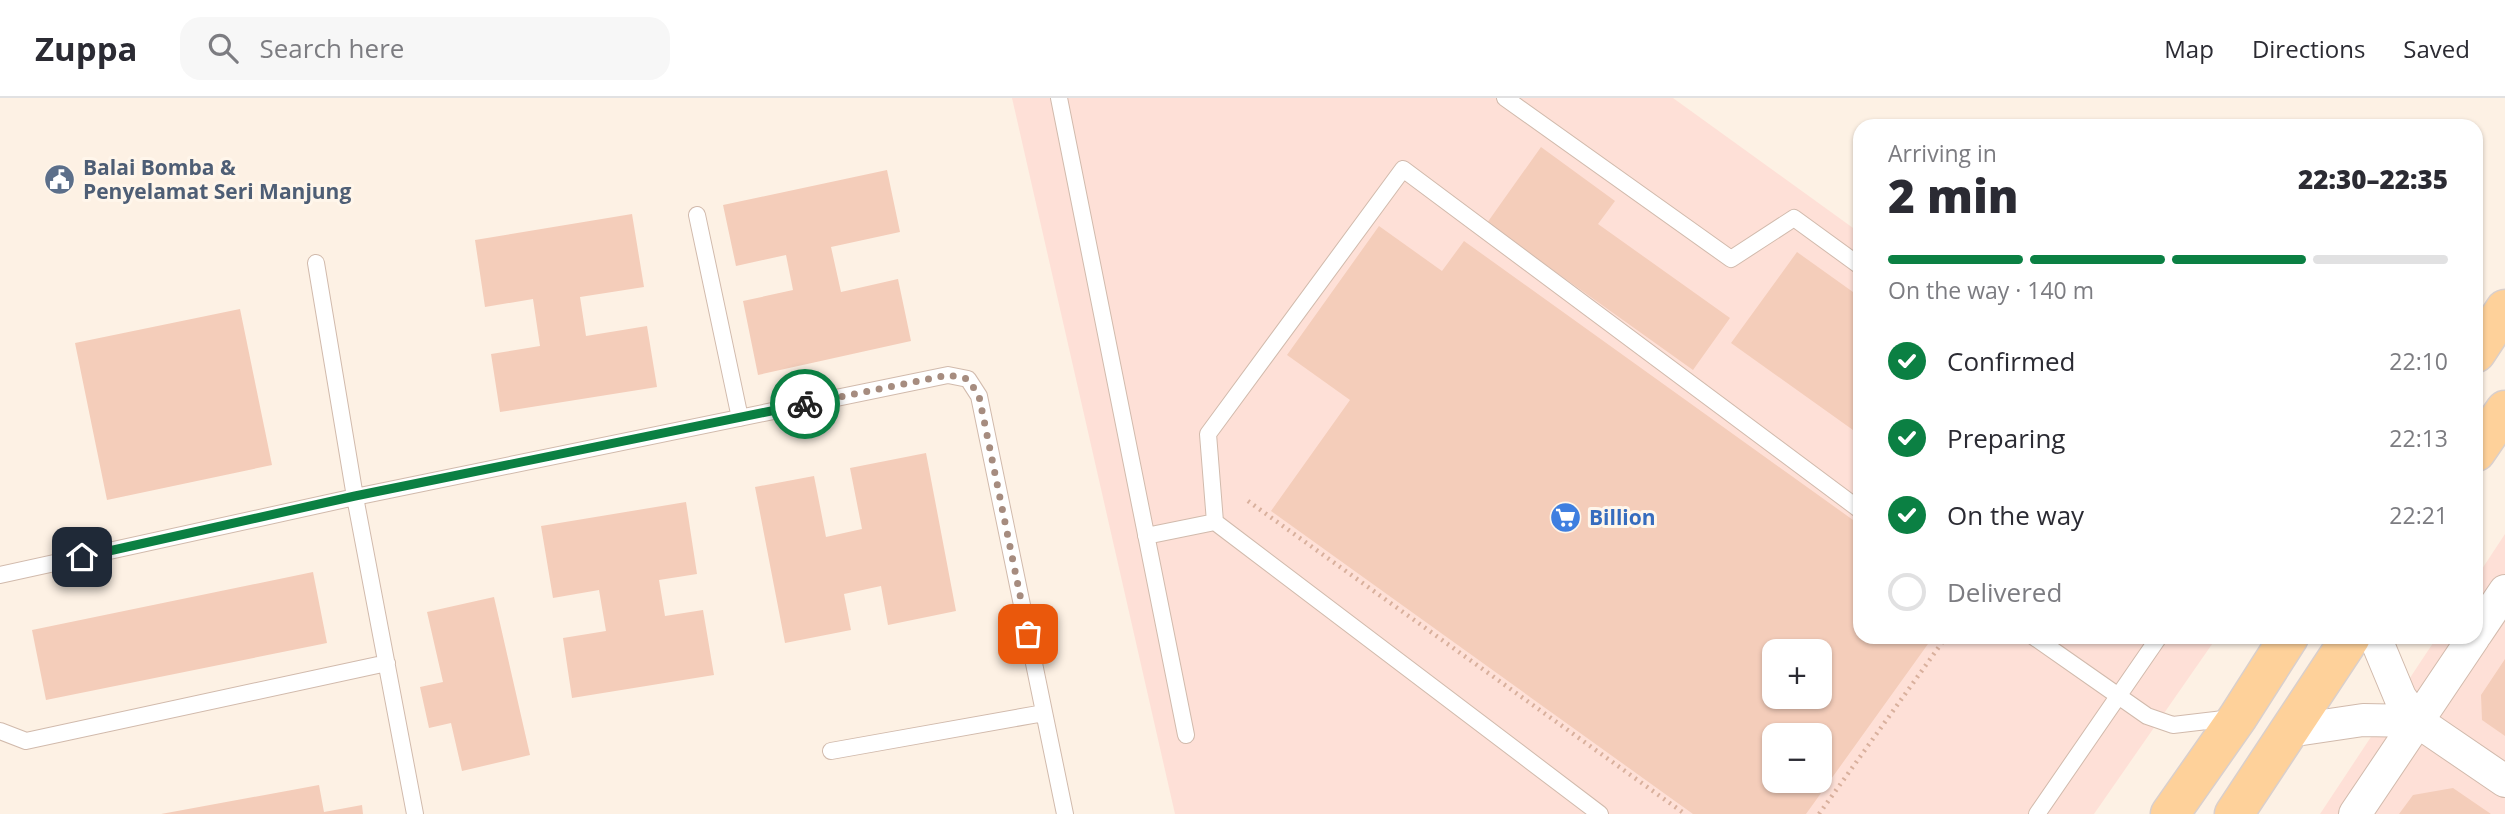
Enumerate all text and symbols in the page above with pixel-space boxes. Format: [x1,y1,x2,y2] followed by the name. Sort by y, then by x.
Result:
[180,17,670,80] search box
[35,26,138,71] text: Zuppa
[204,29,242,67] icon: search
[260,30,404,66] text: Search here
[2164,32,2214,65] text: Map
[2252,32,2365,65] text: Directions
[2403,32,2470,65] text: Saved
[1888,137,1997,169] text: Arriving in
[83,153,351,205] place label: Balai Bomba & Penyelamat Seri Manjung
[2298,161,2448,197] text: 22:30–22:35
[43,163,77,197] public building icon: Balai Bomba & Penyelamat Seri Manjung
[1888,164,2019,226] text: 2 min
[1888,274,2094,306] text: On the way · 140 m
[1888,342,1926,380] icon: check
[1947,343,2075,379] text: Confirmed
[2389,345,2448,377] text: 22:10
[770,369,840,439] courier
[786,385,824,423] icon: bike
[1888,419,1926,457] icon: check
[1947,420,2065,456] text: Preparing
[2389,422,2448,454] text: 22:13
[1888,496,1926,534] icon: check
[1947,497,2084,533] text: On the way
[2389,499,2448,531] text: 22:21
[1549,501,1583,535] supermarket icon: Billion
[1589,503,1656,531] place label: Billion
[52,527,112,587] pin
[63,538,101,576] icon: home
[1947,574,2062,610] text: Delivered
[998,604,1058,664] pin
[1009,615,1047,653] icon: bag
[1762,639,1832,793] map controls
[1762,639,1832,709] button: +
[1762,723,1832,793] button: −

